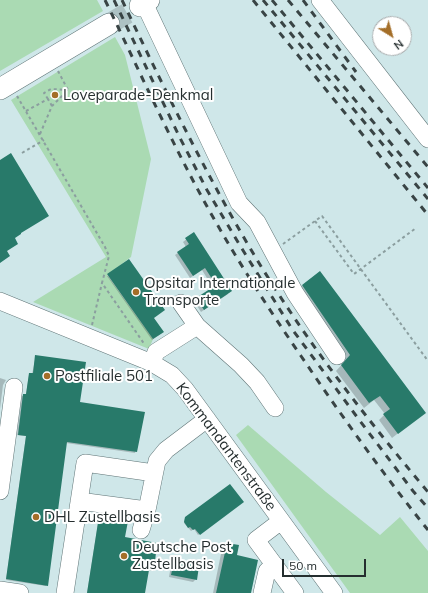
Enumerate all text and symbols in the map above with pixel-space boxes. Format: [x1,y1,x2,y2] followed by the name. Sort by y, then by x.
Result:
[372,16,412,56] north arrow
[391,37,406,53] text: N
[63,86,213,104] place label: Loveparade-Denkmal
[50,90,60,100] marker: Loveparade-Denkmal
[144,274,295,309] place label: Opsitar Internationale Transporte
[131,287,141,297] marker: Opsitar Internationale Transporte
[55,367,153,385] place label: Postfiliale 501
[42,371,52,381] marker: Postfiliale 501
[172,379,280,515] street label: Kommandantenstraße
[44,508,161,526] place label: DHL Zustellbasis
[31,512,41,522] marker: DHL Zustellbasis
[132,538,232,573] place label: Deutsche Post Zustellbasis
[119,551,129,561] marker: Deutsche Post Zustellbasis
[284,551,368,577] scale bar
[289,558,317,573] text: 50 m

